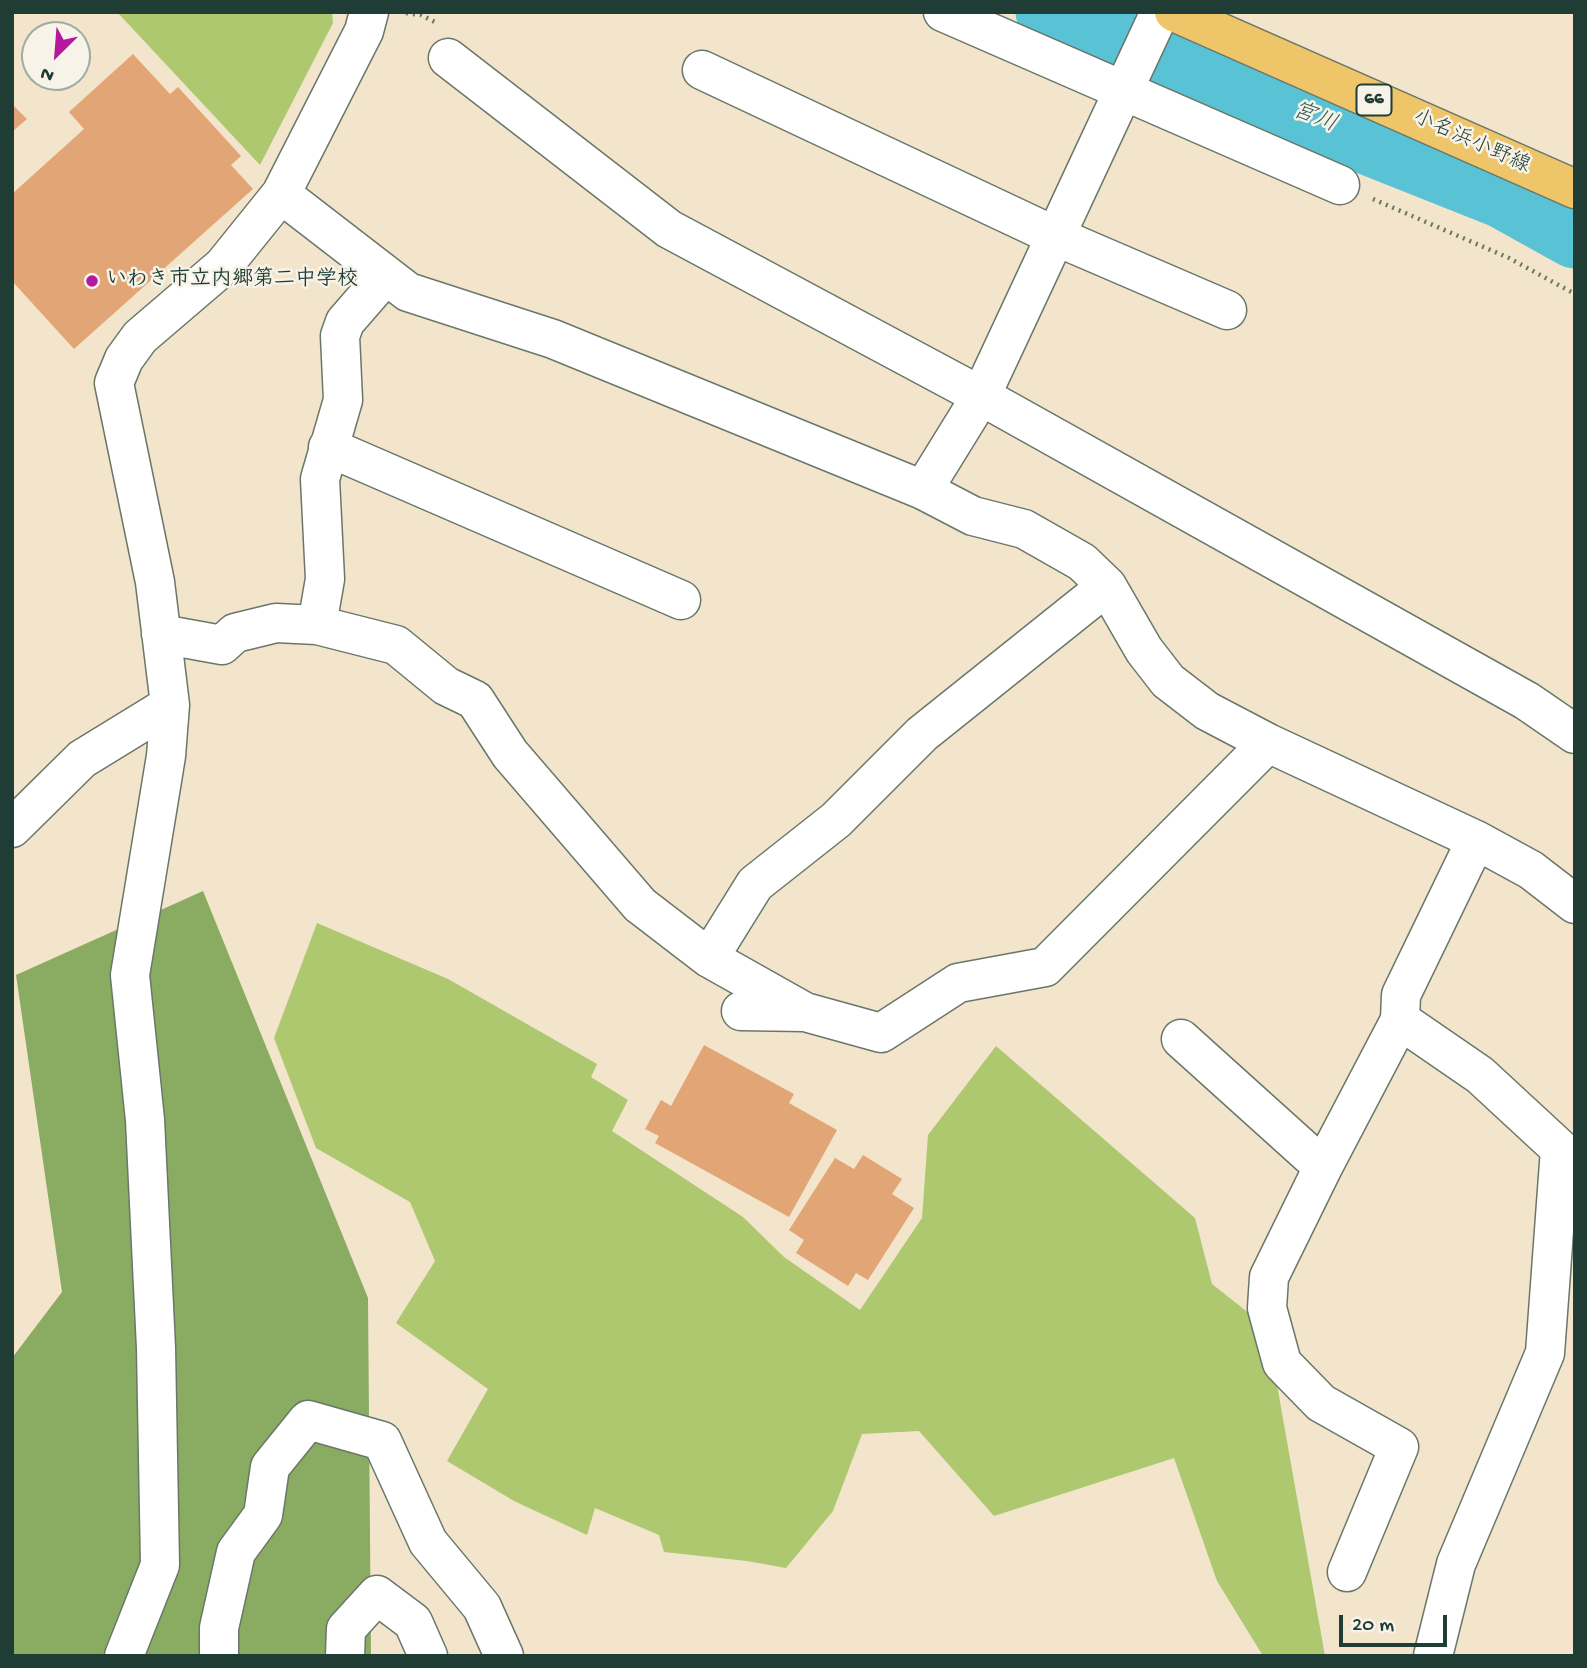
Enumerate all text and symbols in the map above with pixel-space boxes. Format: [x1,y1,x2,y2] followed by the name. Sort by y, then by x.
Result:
[21,21,91,91] north arrow
[37,61,58,87] text: N
[1356,85,1392,116] road number: 66
[1288,98,1340,140] water label: 宮川
[1408,106,1534,180] street label: 小名浜小野線
[106,268,358,294] place label: いわき市立内郷第二中学校
[84,273,100,289] marker: いわき市立内郷第二中学校
[1342,1602,1450,1646] scale bar
[1352,1614,1394,1639] text: 20 m

